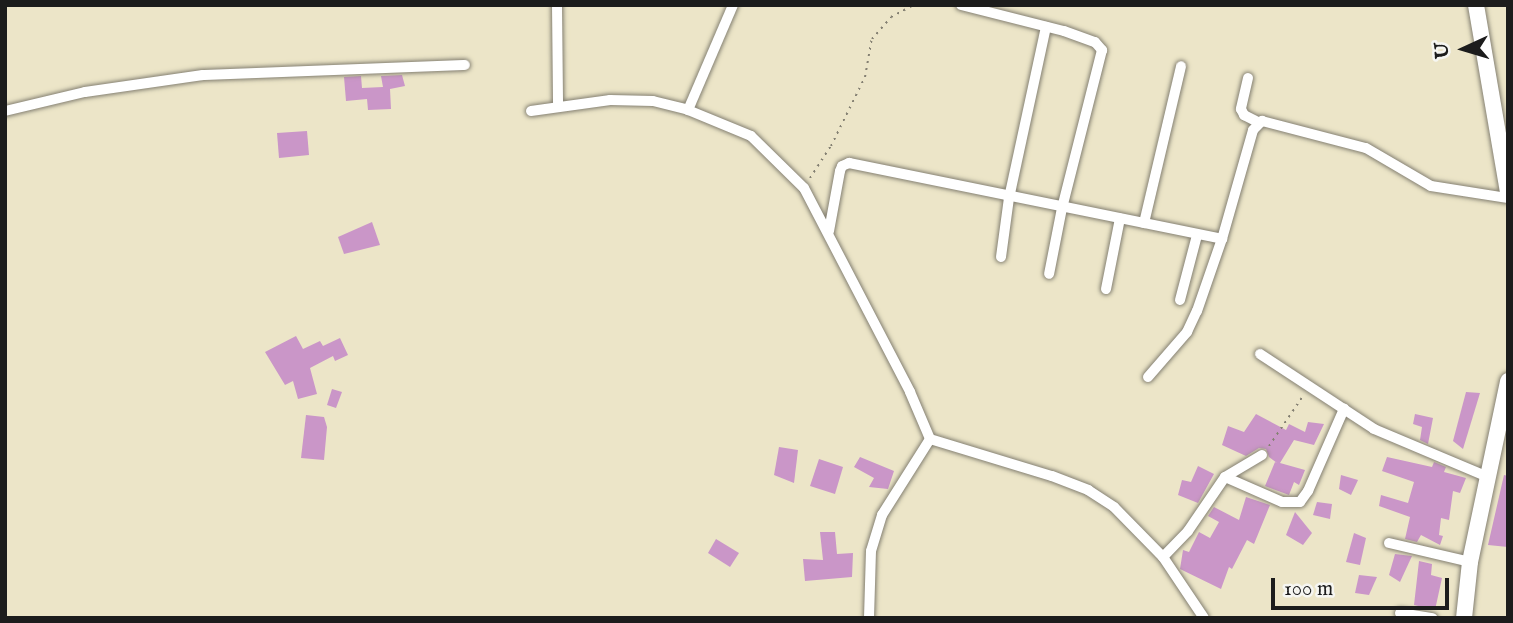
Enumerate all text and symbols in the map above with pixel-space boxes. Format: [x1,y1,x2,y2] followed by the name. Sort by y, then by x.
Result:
[1429,14,1499,84] north arrow
[1431,42,1456,59] text: U
[1275,564,1454,608] scale bar
[1284,576,1333,603] text: 100 m

